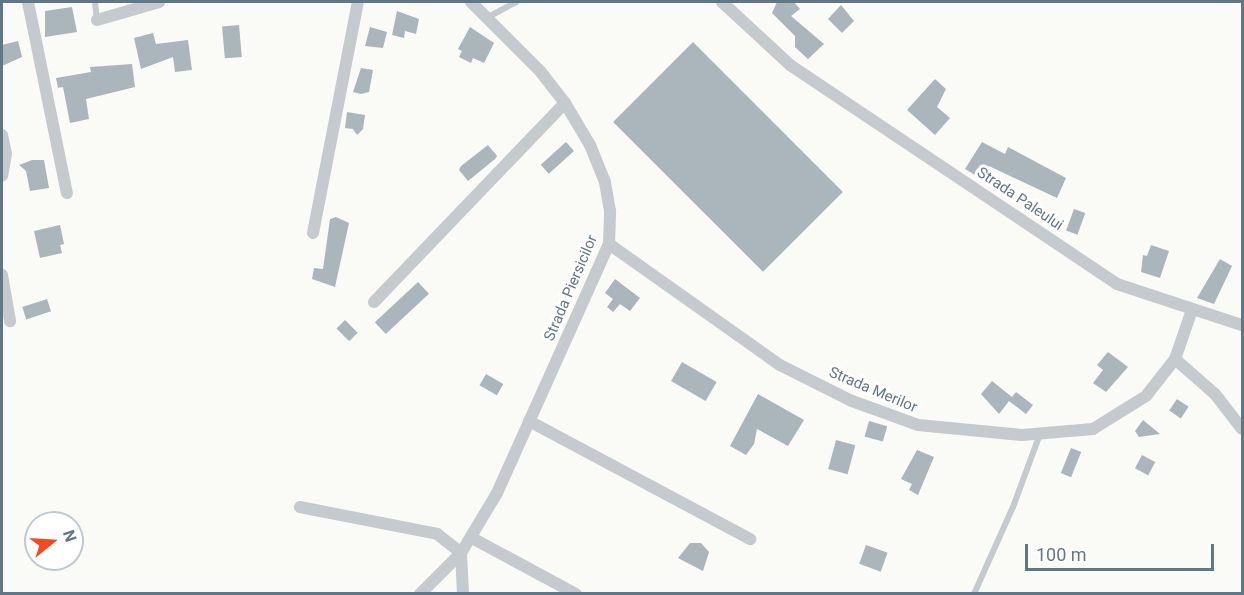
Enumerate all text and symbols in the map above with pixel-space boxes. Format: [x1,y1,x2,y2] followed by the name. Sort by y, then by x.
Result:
[973,164,1067,234] street label: Strada Paleului
[541,232,601,344] street label: Strada Piersicilor
[826,363,920,417] street label: Strada Merilor
[24,511,84,571] north arrow
[59,528,80,544] text: N
[1028,532,1217,570] scale bar
[1036,544,1087,565] text: 100 m

